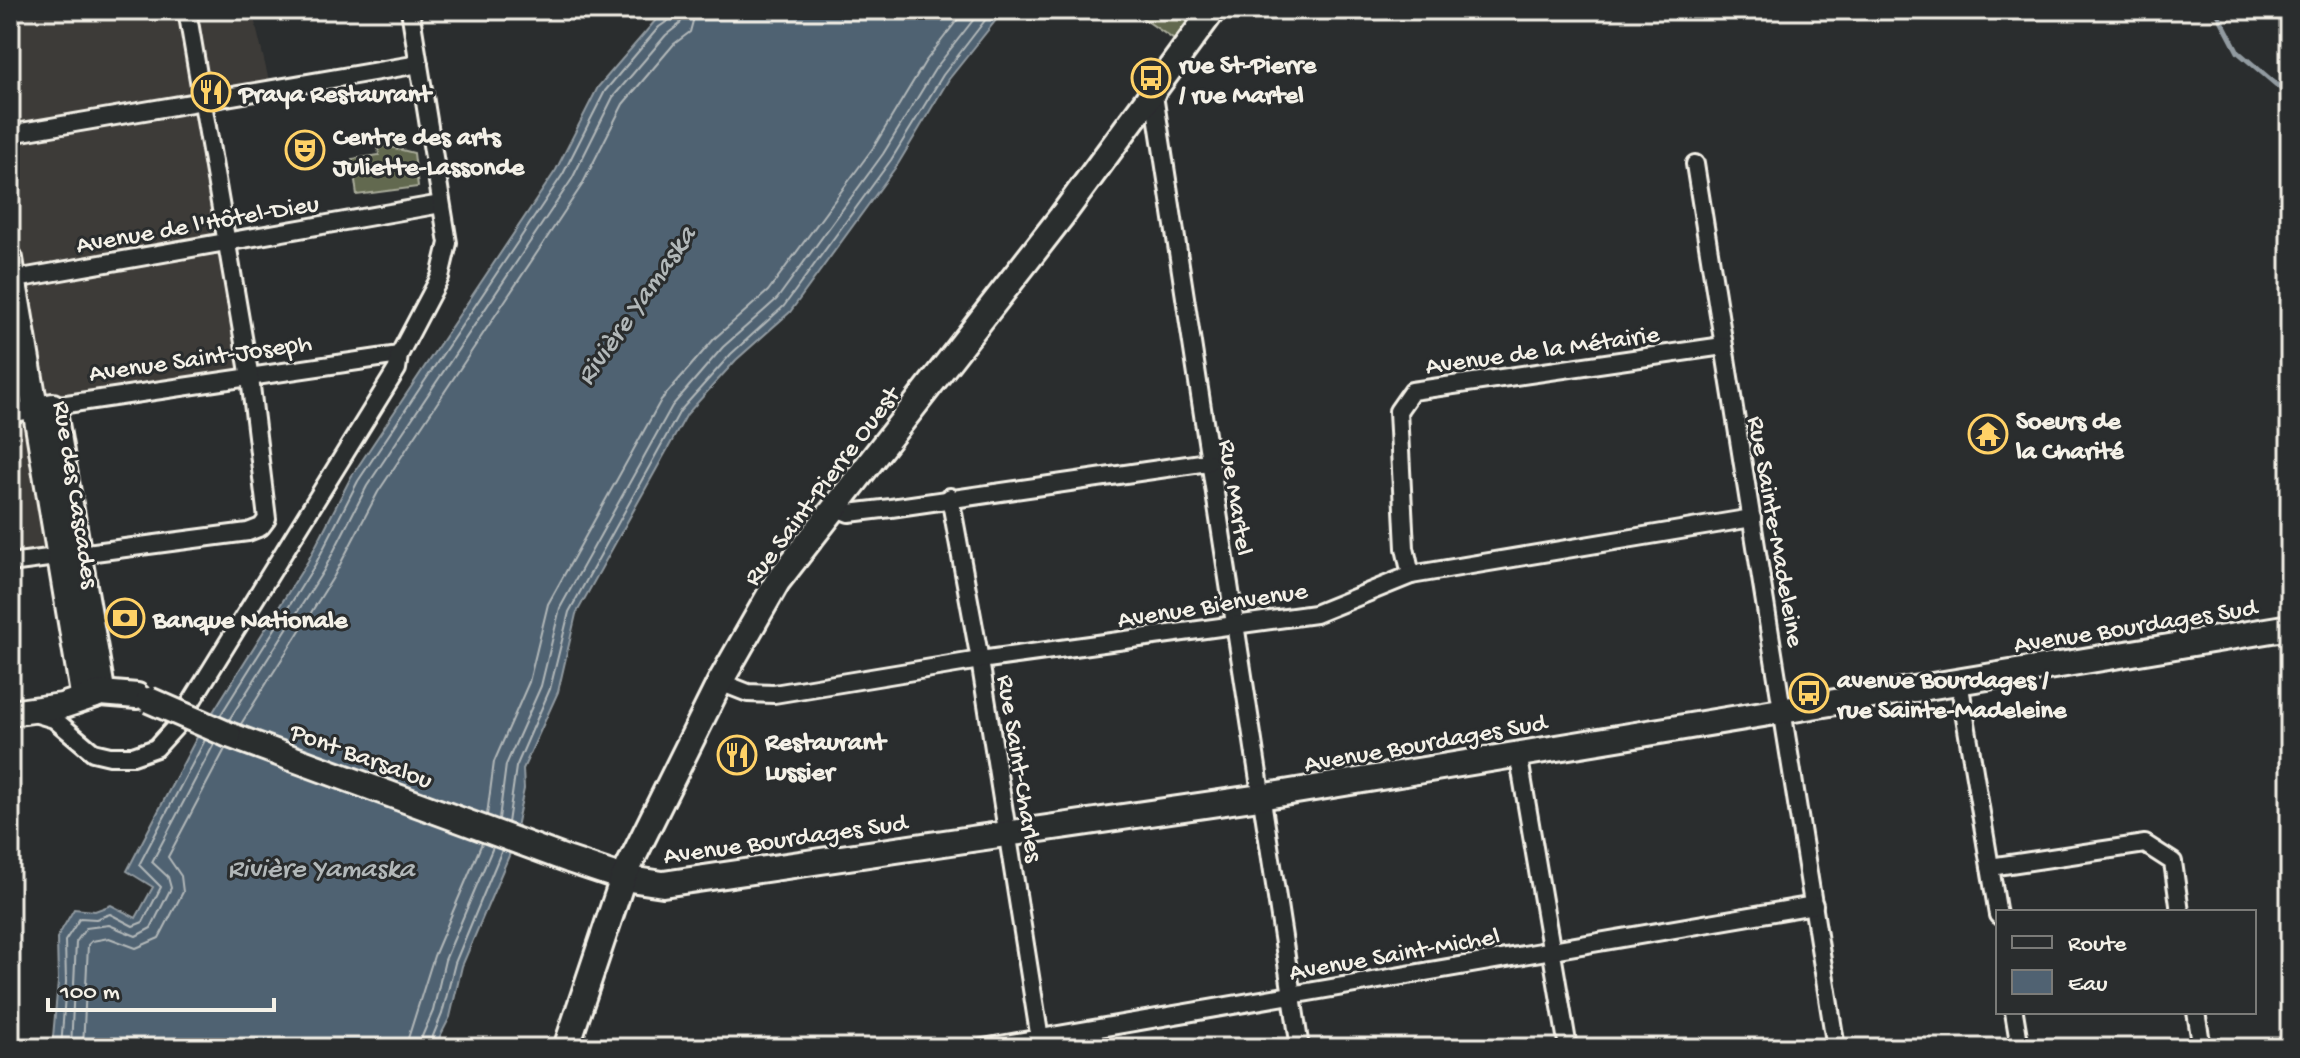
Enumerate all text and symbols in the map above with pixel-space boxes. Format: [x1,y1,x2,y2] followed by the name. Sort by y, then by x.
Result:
[1178,52,1318,113] place label: rue St-Pierre / rue Martel
[1130,57,1172,99] bus stop icon: rue St-Pierre / rue Martel
[190,71,232,113] restaurant icon: Praya Restaurant
[237,81,433,112] place label: Praya Restaurant
[332,124,526,185] place label: Centre des arts Juliette-Lassonde
[284,129,326,171] theatre icon: Centre des arts Juliette-Lassonde
[74,190,322,263] street label: Avenue de l'Hôtel-Dieu
[571,219,706,393] water label: Rivière Yamaska
[1424,321,1662,384] street label: Avenue de la Métairie
[87,329,314,391] street label: Avenue Saint-Joseph
[739,380,910,593] street label: Rue Saint-Pierre Ouest
[43,399,104,592] street label: Rue des Cascades
[2015,408,2125,469] place label: Soeurs de la Charité
[1967,413,2009,455] temple icon: Soeurs de la Charité
[1738,414,1809,650] street label: Rue Sainte-Madeleine
[1209,438,1258,558] street label: Rue Martel
[1116,577,1310,638] street label: Avenue Bienvenue
[2012,594,2261,663] street label: Avenue Bourdages Sud
[104,597,146,639] bank icon: Banque Nationale
[152,607,349,638] place label: Banque Nationale
[1836,667,2068,728] place label: avenue Bourdages / rue Sainte-Madeleine
[1788,672,1830,714] bus stop icon: avenue Bourdages / rue Sainte-Madeleine
[987,673,1048,866] street label: Rue Saint-Charles
[1302,709,1551,782] street label: Avenue Bourdages Sud
[284,718,436,798] street label: Pont Barsalou
[764,729,888,790] place label: Restaurant Lussier
[716,734,758,776] restaurant icon: Restaurant Lussier
[662,809,911,874] street label: Avenue Bourdages Sud
[228,854,416,887] water label: Rivière Yamaska
[1996,910,2256,1014] legend
[1287,923,1502,990] street label: Avenue Saint-Michel
[2068,931,2127,960] text: Route
[48,962,274,1012] scale bar
[2068,971,2108,1000] text: Eau
[59,979,120,1008] text: 100 m

